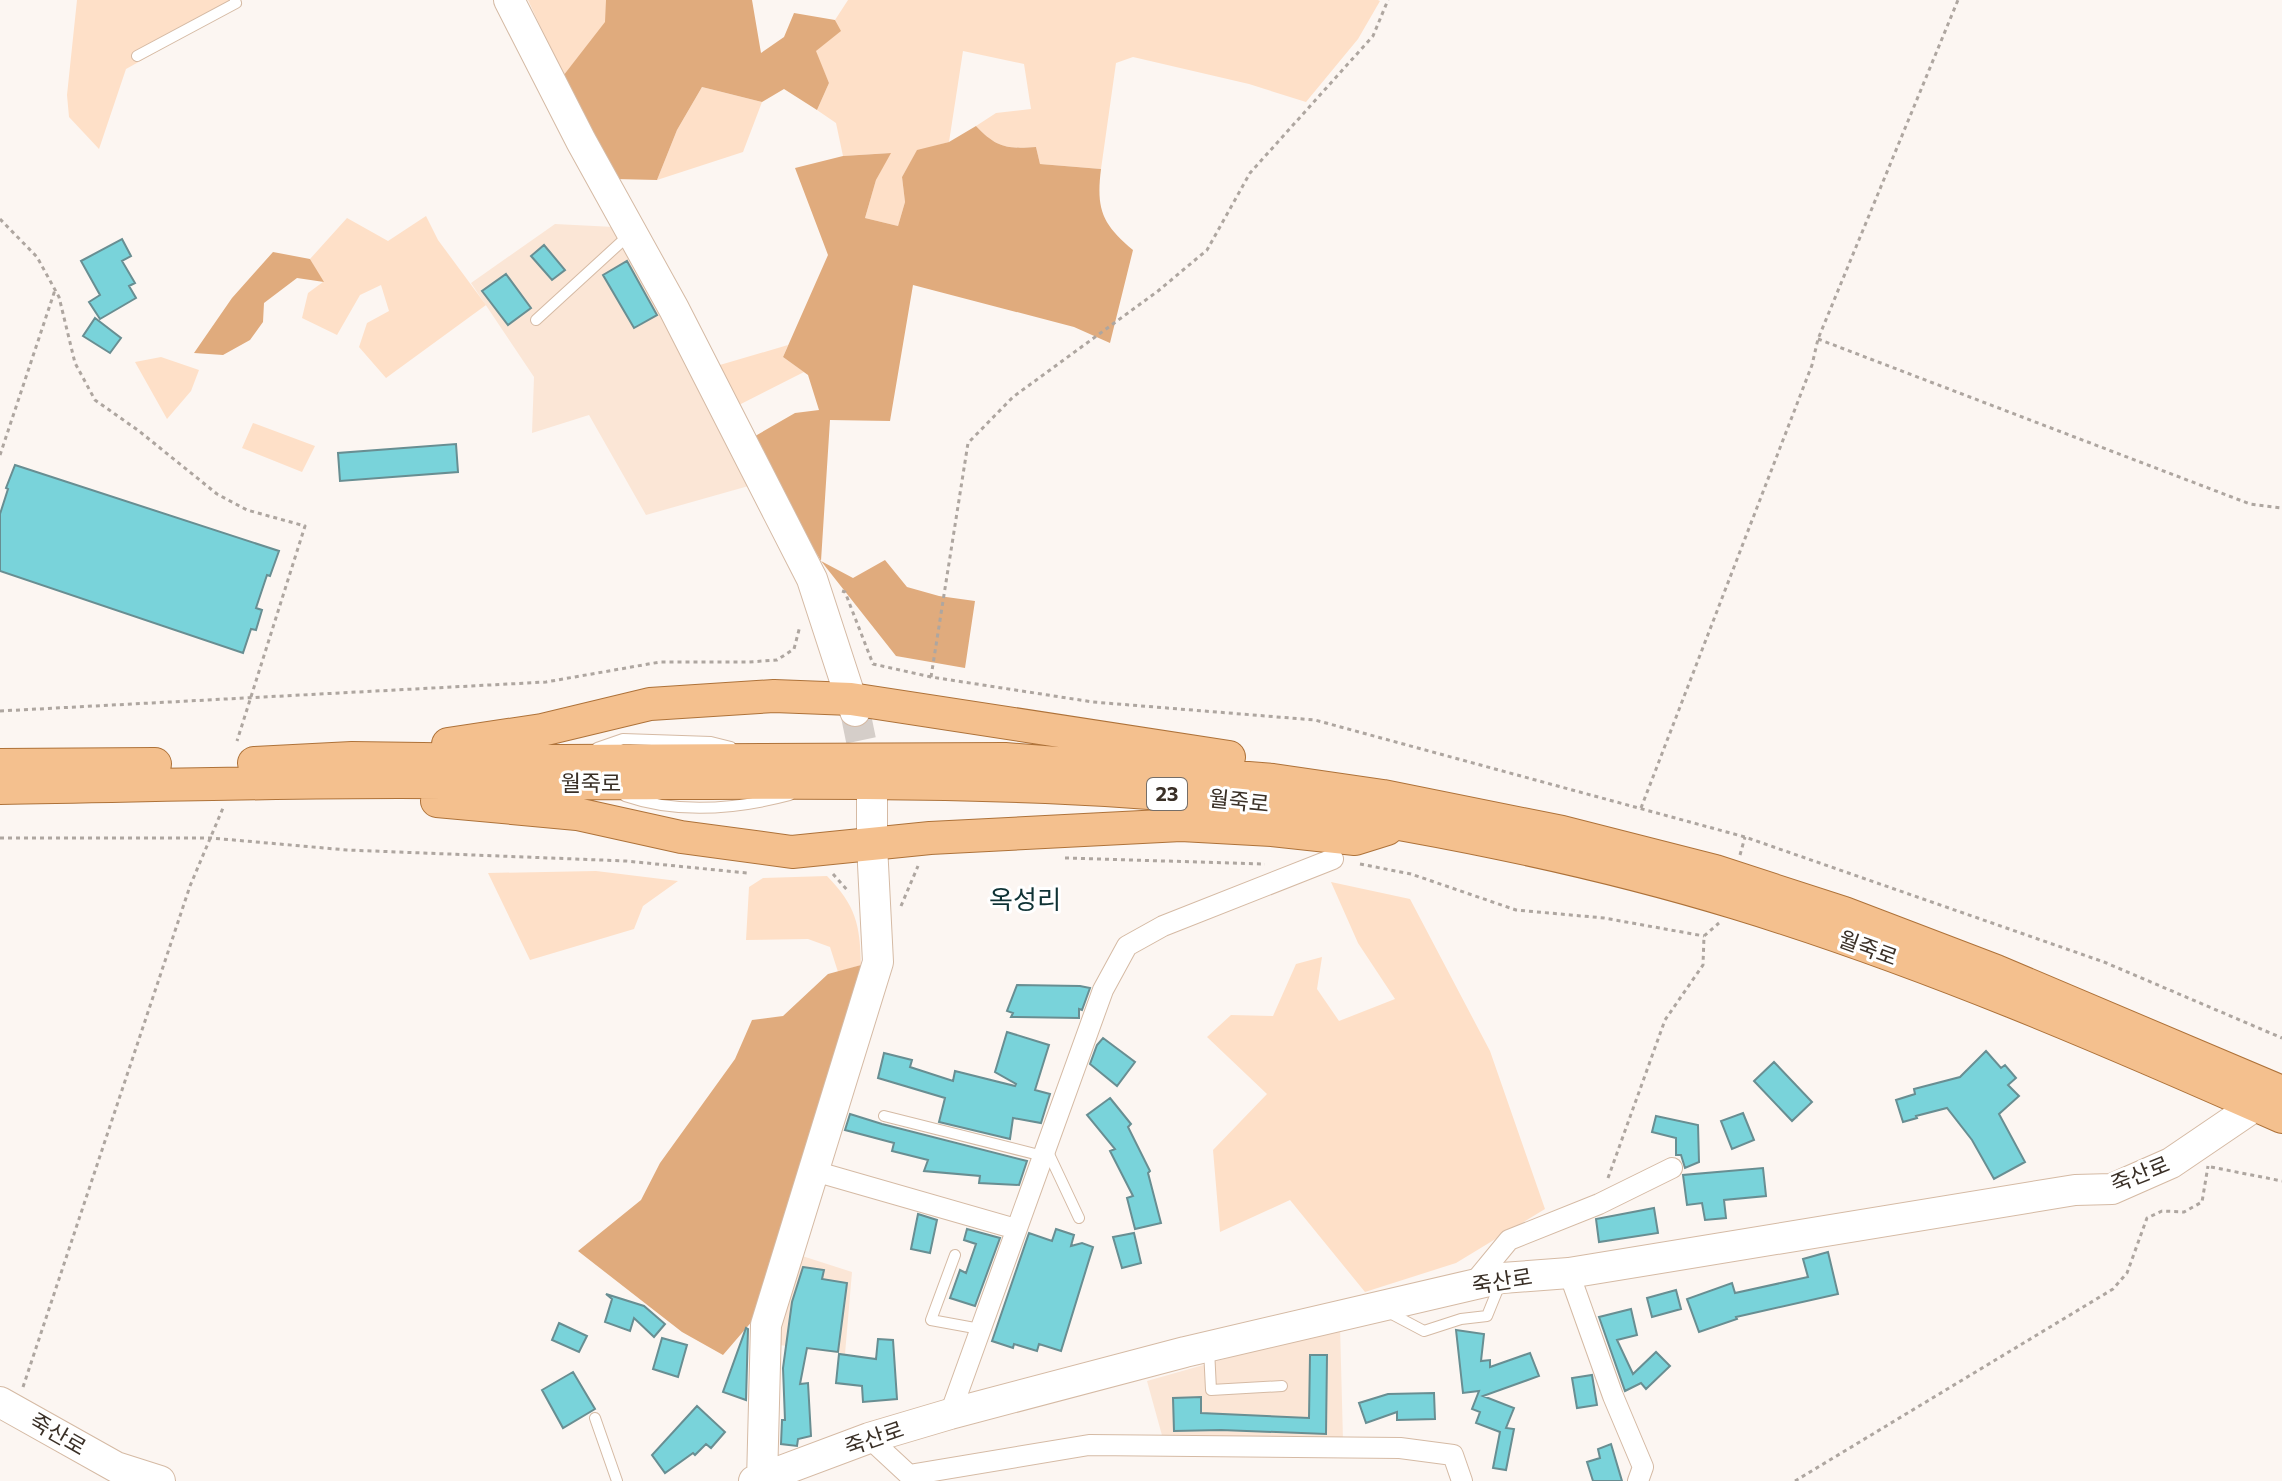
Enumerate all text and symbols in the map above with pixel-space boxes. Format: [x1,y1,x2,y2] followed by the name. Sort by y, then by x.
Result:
[561,769,621,796] street label: 월죽로
[1147,778,1187,810] road number: 23
[1207,784,1271,817] street label: 월죽로
[989,883,1061,914] district label: 옥성리
[1835,924,1901,971] street label: 월죽로
[2107,1150,2173,1197] street label: 죽산로
[1470,1262,1534,1299] street label: 죽산로
[25,1407,91,1460] street label: 죽산로
[841,1415,907,1460] street label: 죽산로

